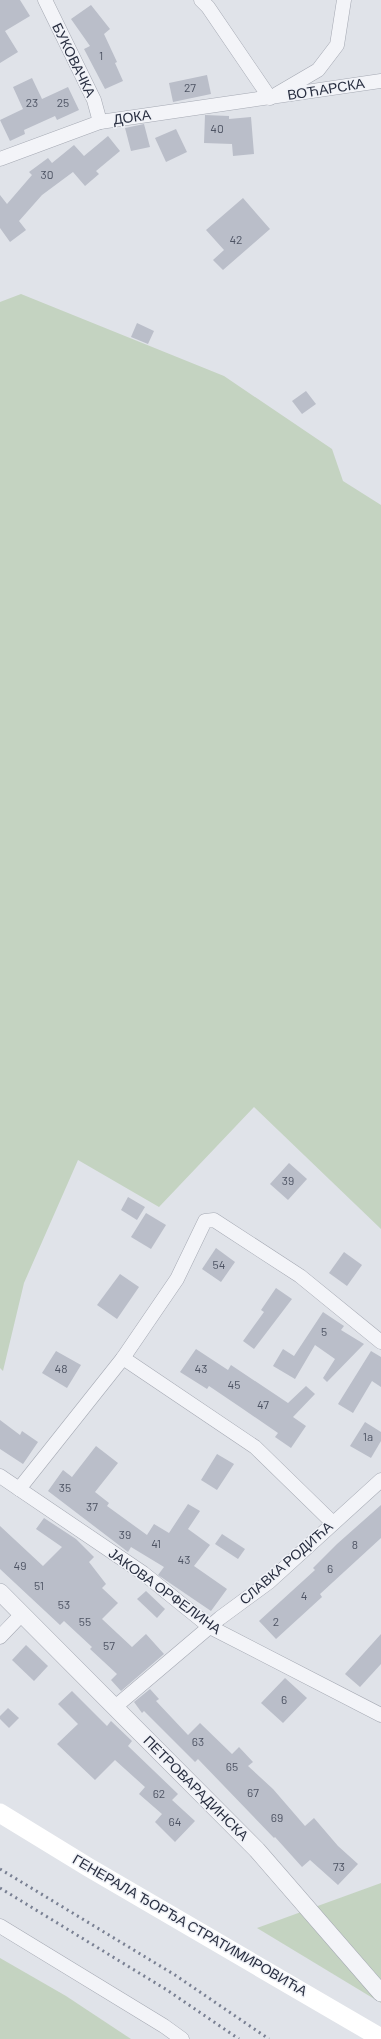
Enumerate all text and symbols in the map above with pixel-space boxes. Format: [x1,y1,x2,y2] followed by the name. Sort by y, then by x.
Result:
[49,20,100,100] street label: БУКОВАЧКА
[99,48,103,62] house number: 1
[286,74,366,103] street label: ВОЋАРСКА
[184,80,196,94] house number: 27
[26,95,38,109] house number: 23
[57,95,69,109] house number: 25
[112,105,153,128] street label: ДОКА
[210,121,224,135] house number: 40
[41,167,53,181] house number: 30
[229,232,243,246] house number: 42
[282,1173,294,1187] house number: 39
[213,1257,225,1271] house number: 54
[321,1324,327,1338] house number: 5
[55,1361,67,1375] house number: 48
[195,1361,207,1375] house number: 43
[228,1377,240,1391] house number: 45
[257,1397,269,1411] house number: 47
[363,1429,373,1443] house number: 1a
[59,1480,71,1494] house number: 35
[86,1499,98,1513] house number: 37
[235,1517,336,1608] street label: СЛАВКА РОДИЋА
[119,1527,131,1541] house number: 39
[151,1536,161,1550] house number: 41
[352,1537,358,1551] house number: 8
[106,1544,225,1638] street label: ЈАКОВА ОРФЕЛИНА
[178,1552,190,1566] house number: 43
[14,1558,26,1572] house number: 49
[327,1561,333,1575] house number: 6
[34,1578,44,1592] house number: 51
[301,1588,307,1602] house number: 4
[58,1597,70,1611] house number: 53
[79,1614,91,1628] house number: 55
[273,1614,279,1628] house number: 2
[103,1638,115,1652] house number: 57
[281,1692,287,1706] house number: 6
[140,1732,253,1844] street label: ПЕТРОВАРАДИНСКА
[192,1734,204,1748] house number: 63
[226,1759,238,1773] house number: 65
[247,1785,259,1799] house number: 67
[153,1786,165,1800] house number: 62
[271,1810,283,1824] house number: 69
[169,1814,181,1828] house number: 64
[70,1850,311,1999] street label: ГЕНЕРАЛА ЂОРЂА СТРАТИМИРОВИЋА
[333,1859,345,1873] house number: 73

